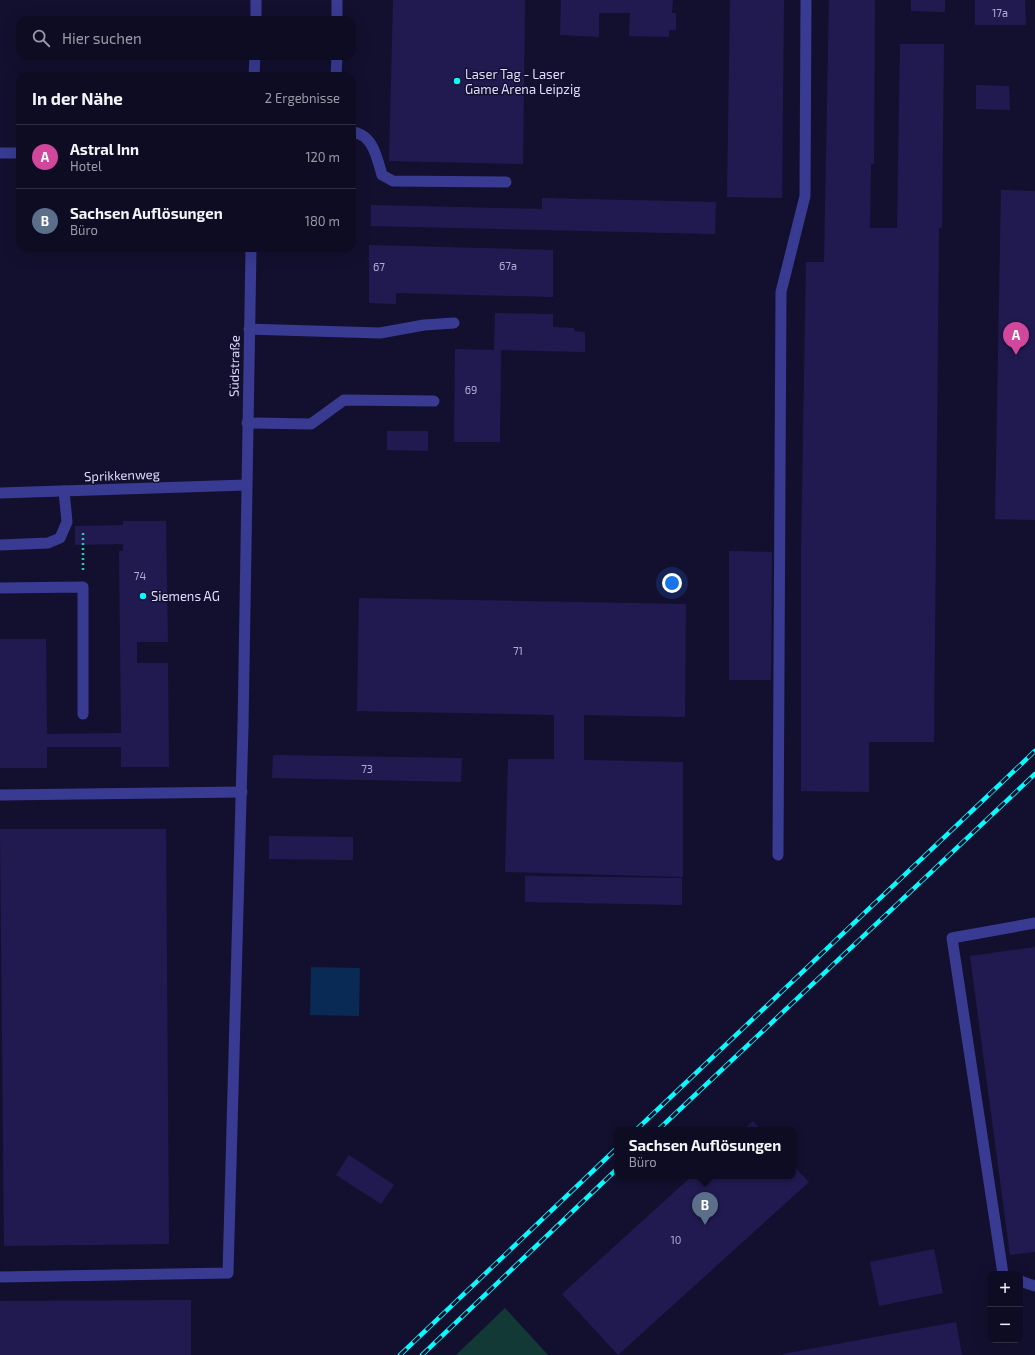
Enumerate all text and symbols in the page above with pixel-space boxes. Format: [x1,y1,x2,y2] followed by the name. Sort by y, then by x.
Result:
[992,6,1008,19] house number: 17a
[16,16,356,60] search box
[30,27,52,49] icon: search
[62,29,142,47] text: Hier suchen
[465,66,580,97] place label: Laser Tag - Laser Game Arena Leipzig
[452,76,462,86] marker: Laser Tag - Laser Game Arena Leipzig
[32,88,123,108] text: In der Nähe
[265,90,340,106] text: 2 Ergebnisse
[70,140,139,158] text: Astral Inn
[41,149,49,165] text: A
[305,149,340,165] text: 120 m
[70,158,102,174] text: Hotel
[70,204,223,222] text: Sachsen Auflösungen
[41,213,49,229] text: B
[305,213,340,229] text: 180 m
[70,222,98,238] text: Büro
[499,259,517,272] house number: 67a
[373,260,385,273] house number: 67
[1003,322,1029,355] pin: A
[225,335,243,397] street label: Südstraße
[465,383,477,396] house number: 69
[84,466,160,484] street label: Sprikkenweg
[134,569,146,582] house number: 74
[662,573,682,593] your location
[151,588,220,604] place label: Siemens AG
[138,591,148,601] marker: Siemens AG
[513,644,523,657] house number: 71
[361,762,373,775] house number: 73
[614,1127,796,1179] popup
[629,1136,781,1154] text: Sachsen Auflösungen
[629,1154,657,1170] text: Büro
[692,1192,718,1225] pin: B
[670,1233,682,1246] house number: 10
[987,1271,1023,1343] map controls
[987,1271,1023,1307] button: +
[987,1307,1023,1343] button: −

